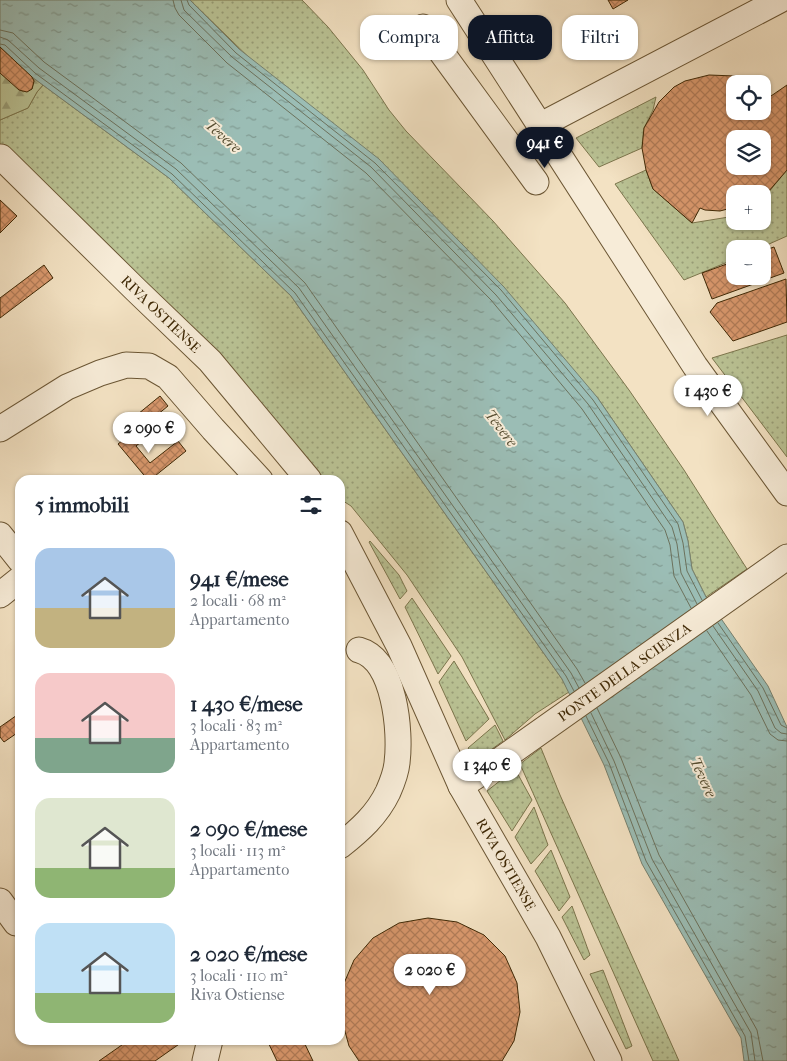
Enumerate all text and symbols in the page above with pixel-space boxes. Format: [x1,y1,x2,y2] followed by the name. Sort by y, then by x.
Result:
[360,15,458,60] chip: Compra
[468,15,552,60] chip: Affitta
[562,15,638,60] chip: Filtri
[726,75,771,285] map controls
[726,75,771,120] button: locate
[201,115,246,157] water label: Tevere
[510,126,580,169] pin: 941 €
[726,130,771,175] button: layers
[527,133,563,152] text: 941 €
[726,185,771,230] button: +
[726,240,771,285] button: −
[117,272,204,357] street label: RIVA OSTIENSE
[662,374,754,417] pin: 1 430 €
[685,381,731,400] text: 1 430 €
[481,406,522,451] water label: Tevere
[103,412,195,454] pin: 2 090 €
[124,418,174,437] text: 2 090 €
[297,491,325,519] icon: filters
[35,493,129,517] text: 5 immobili
[190,567,289,591] text: 941 €/mese
[75,568,135,628] icon: home
[190,591,286,610] text: 2 locali · 68 m²
[190,610,289,629] text: Appartamento
[555,619,695,726] street label: PONTE DELLA SCIENZA
[190,692,303,716] text: 1 430 €/mese
[75,693,135,753] icon: home
[190,716,282,735] text: 3 locali · 83 m²
[190,735,289,754] text: Appartamento
[441,748,533,791] pin: 1 340 €
[686,754,720,801] water label: Tevere
[464,755,510,774] text: 1 340 €
[472,815,539,914] street label: RIVA OSTIENSE
[190,817,307,841] text: 2 090 €/mese
[75,818,135,878] icon: home
[190,841,285,860] text: 3 locali · 113 m²
[190,860,289,879] text: Appartamento
[190,942,307,966] text: 2 020 €/mese
[75,943,135,1003] icon: home
[384,954,476,996] pin: 2 020 €
[405,960,455,979] text: 2 020 €
[190,966,288,985] text: 3 locali · 110 m²
[190,985,285,1004] text: Riva Ostiense

